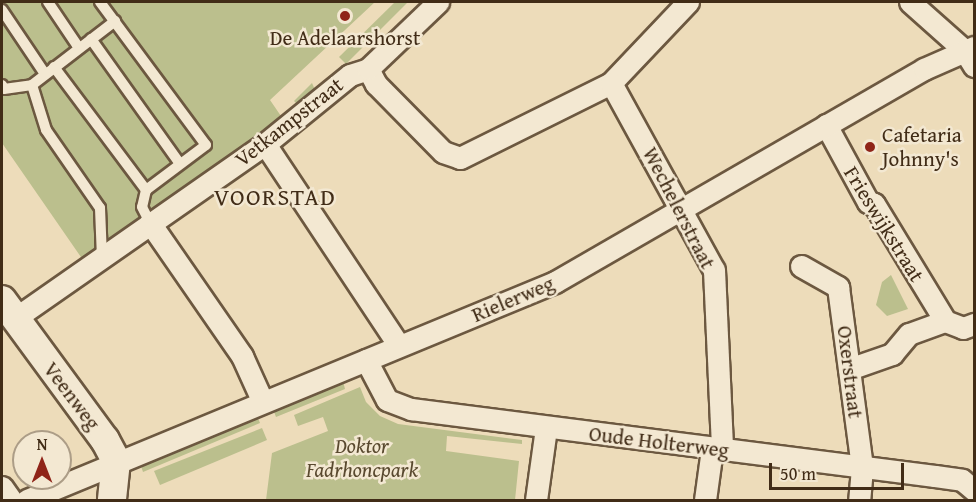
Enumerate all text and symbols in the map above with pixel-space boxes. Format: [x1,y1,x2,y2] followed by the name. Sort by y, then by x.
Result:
[338,9,352,23] marker: De Adelaarshorst
[270,25,420,51] place label: De Adelaarshorst
[230,72,348,172] street label: Vetkampstraat
[882,122,962,172] place label: Cafetaria Johnny's
[863,140,877,154] marker: Cafetaria Johnny's
[637,143,721,273] street label: Wechelerstraat
[838,162,930,286] street label: Frieswijkstraat
[214,183,336,211] district label: VOORSTAD
[468,270,558,328] street label: Rielerweg
[832,324,868,420] street label: Oxerstraat
[38,357,106,435] street label: Veenweg
[587,421,731,463] street label: Oude Holterweg
[12,430,72,490] north arrow
[37,432,47,456] text: N
[306,433,418,483] park label: Doktor Fadrhoncpark
[772,451,907,489] scale bar
[780,460,816,487] text: 50 m

